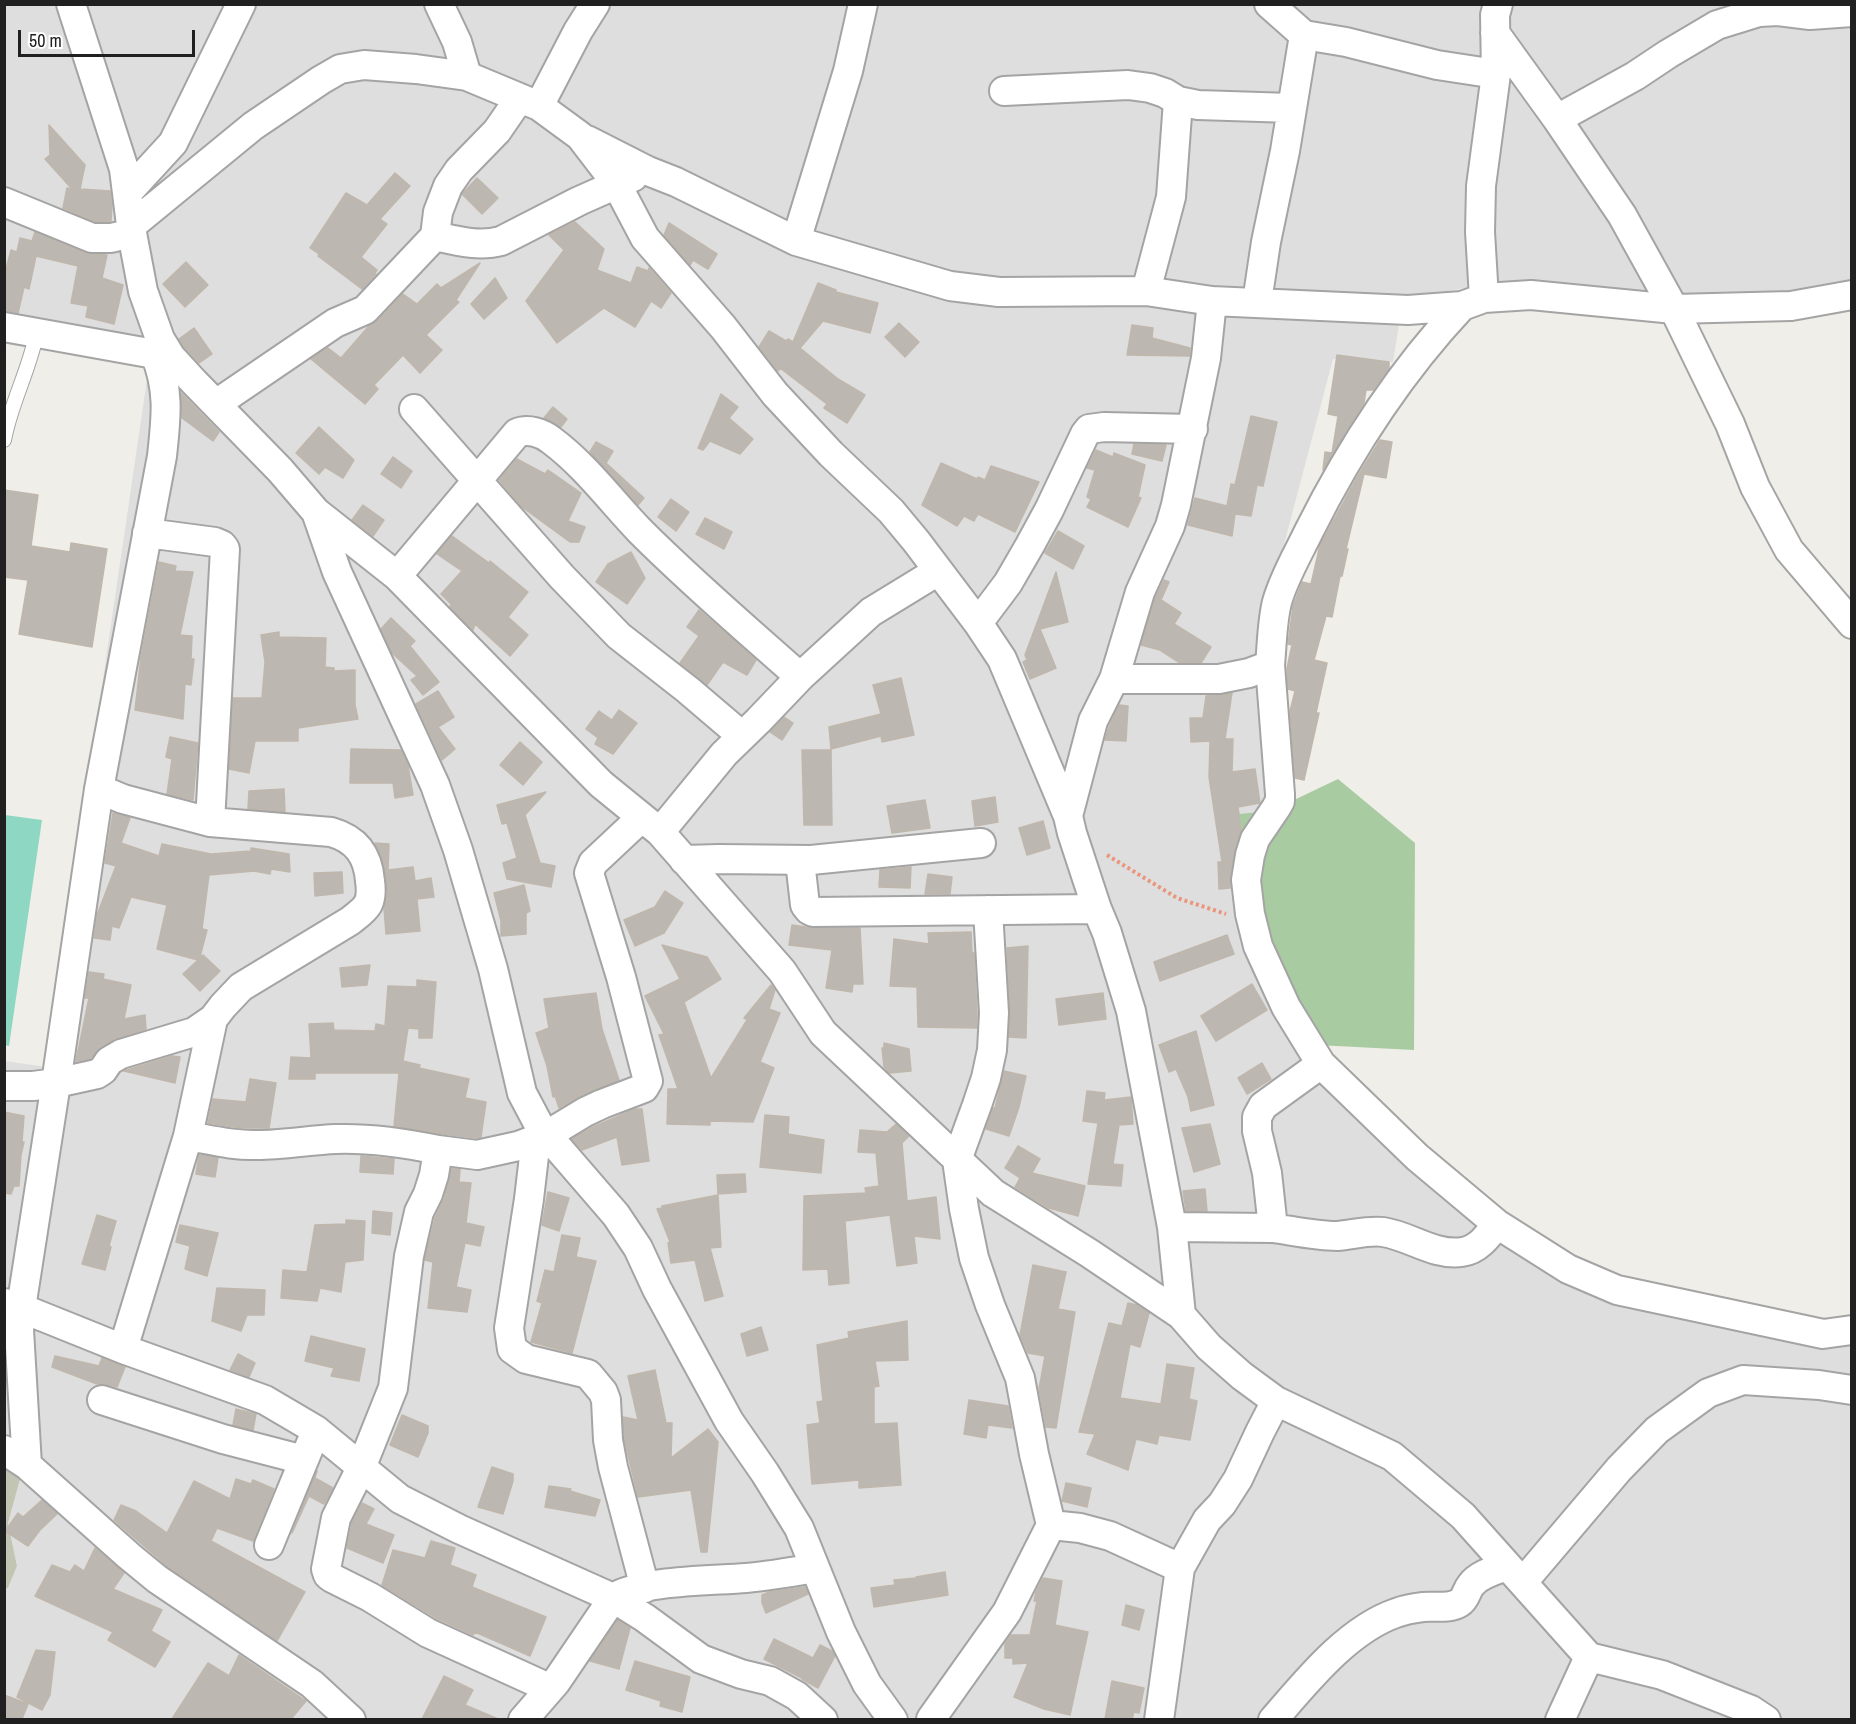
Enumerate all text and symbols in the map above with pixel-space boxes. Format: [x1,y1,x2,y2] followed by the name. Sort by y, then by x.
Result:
[21,18,198,56] scale bar
[29,28,62,53] text: 50 m

